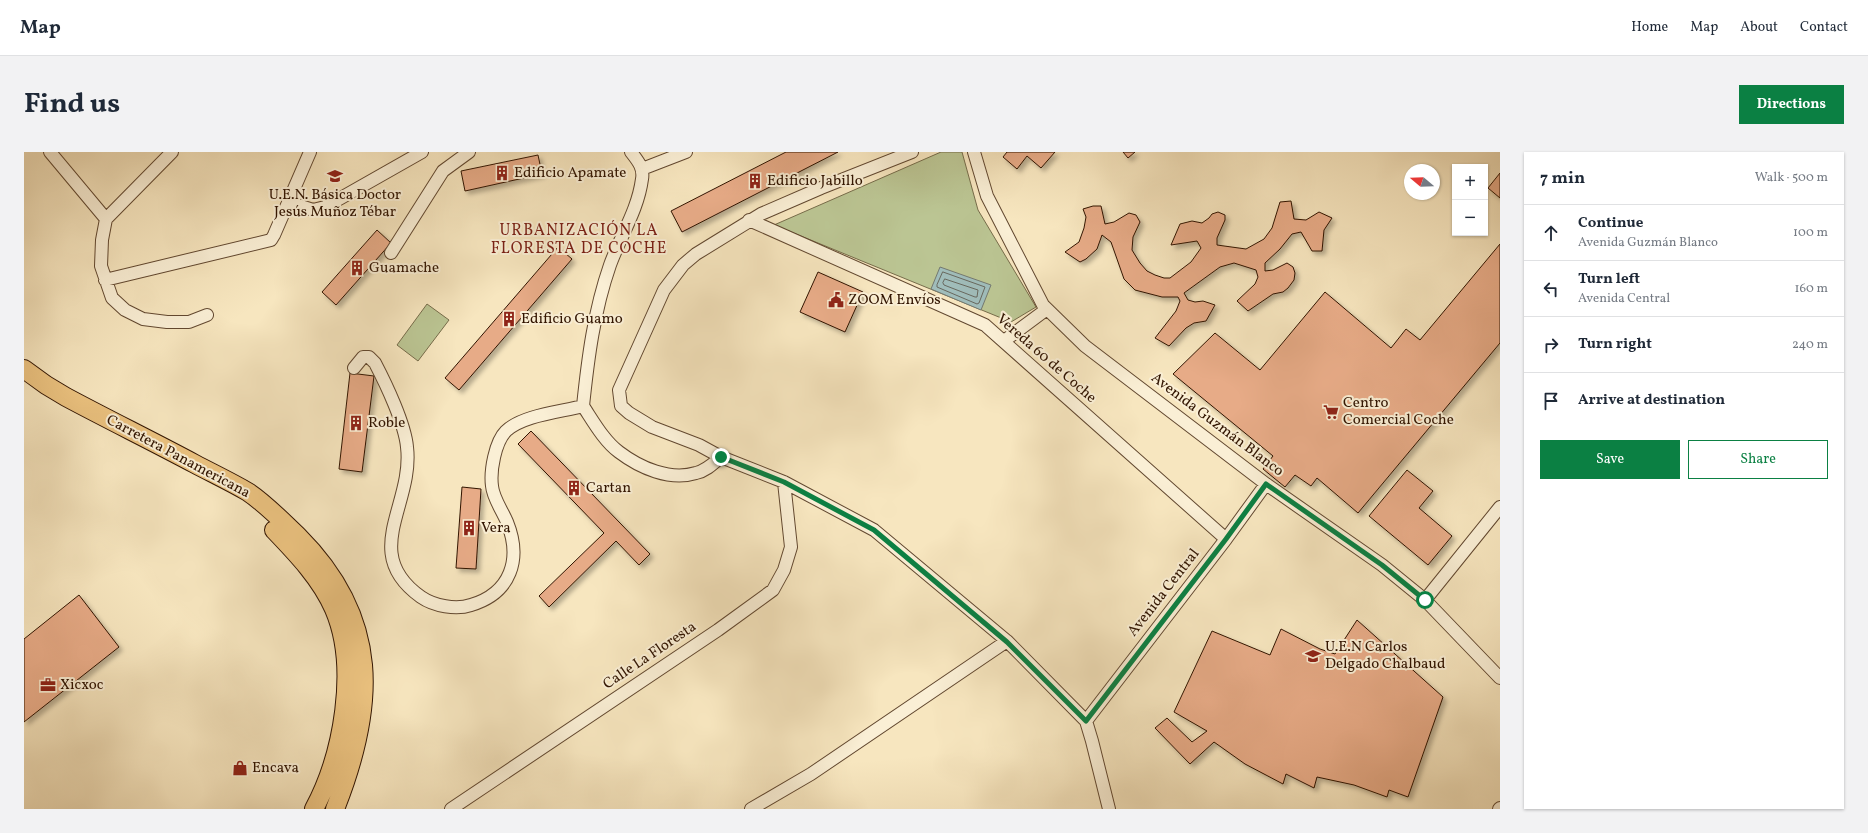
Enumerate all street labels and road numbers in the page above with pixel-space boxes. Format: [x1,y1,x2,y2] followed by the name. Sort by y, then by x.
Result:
[991,310,1101,408] street label: Vereda 60 de Coche
[1146,368,1288,482] street label: Avenida Guzmán Blanco
[102,410,254,504] street label: Carretera Panamericana
[1123,545,1205,641] street label: Avenida Central
[599,617,701,695] street label: Calle La Floresta

